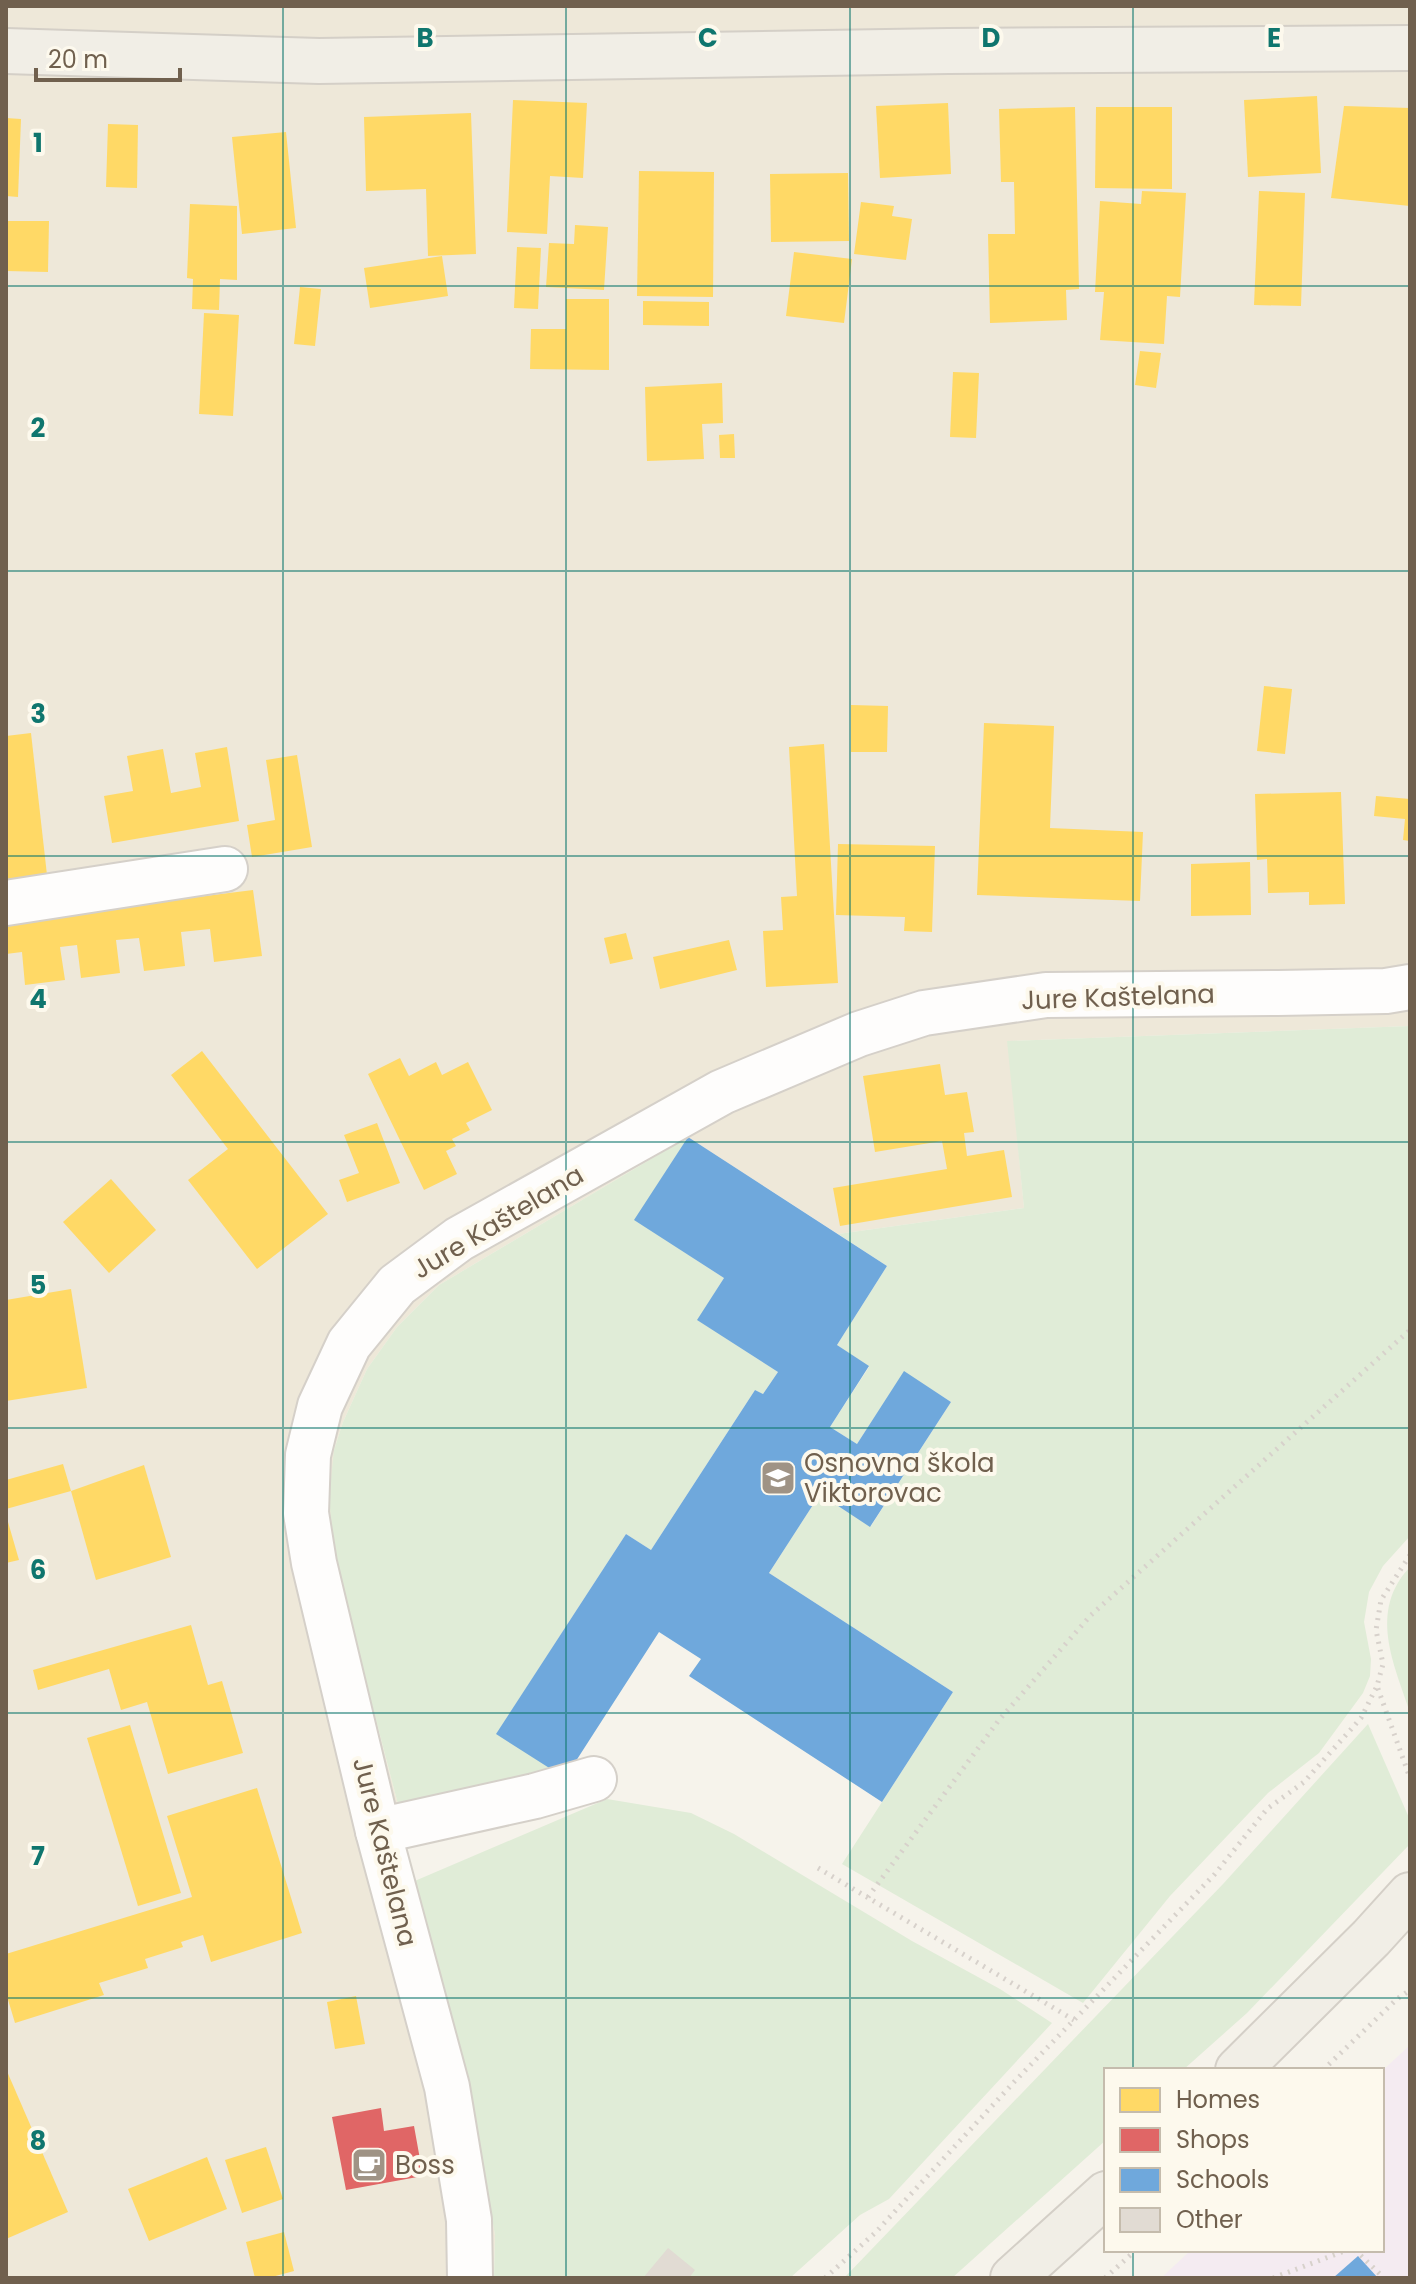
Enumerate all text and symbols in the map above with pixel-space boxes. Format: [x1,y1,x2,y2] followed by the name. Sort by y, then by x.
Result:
[416,20,434,56] text: B
[698,20,718,56] text: C
[982,20,1001,56] text: D
[1267,20,1281,56] text: E
[36,32,180,82] scale bar
[48,43,108,76] text: 20 m
[33,125,43,161] text: 1
[31,410,46,446] text: 2
[30,696,46,732] text: 3
[1021,976,1215,1018] street label: Jure Kaštelana
[29,981,47,1017] text: 4
[406,1157,590,1287] street label: Jure Kaštelana
[30,1267,46,1303] text: 5
[804,1445,995,1511] place label: Osnovna škola Viktorovac
[759,1459,797,1497] school or university icon: Osnovna škola Viktorovac
[30,1552,46,1588] text: 6
[344,1754,426,1950] street label: Jure Kaštelana
[31,1838,45,1874] text: 7
[1104,2068,1384,2252] legend
[1176,2083,1260,2116] text: Homes
[30,2123,46,2159] text: 8
[1176,2123,1250,2156] text: Shops
[350,2146,388,2184] cafe icon: Boss
[395,2147,455,2183] place label: Boss
[1176,2163,1269,2196] text: Schools
[1176,2203,1243,2236] text: Other

